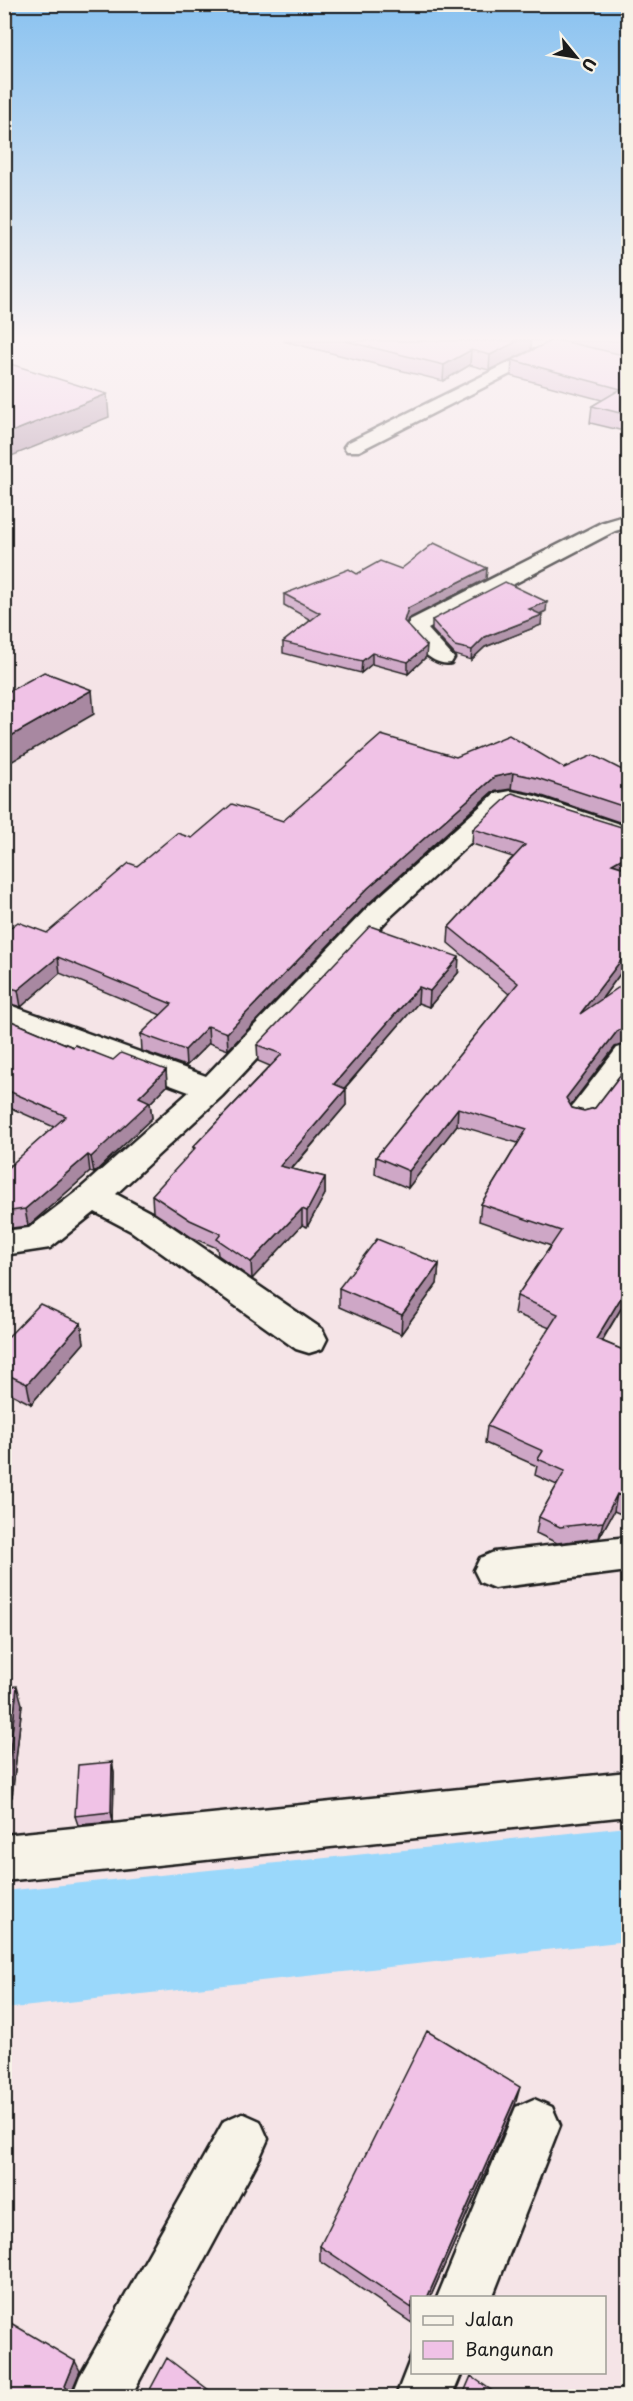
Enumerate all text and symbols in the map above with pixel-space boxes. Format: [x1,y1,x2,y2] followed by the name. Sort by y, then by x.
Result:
[546,27,606,87] north arrow
[576,54,603,76] text: U
[411,2296,606,2374] legend
[465,2305,514,2332] text: Jalan
[465,2335,554,2362] text: Bangunan

